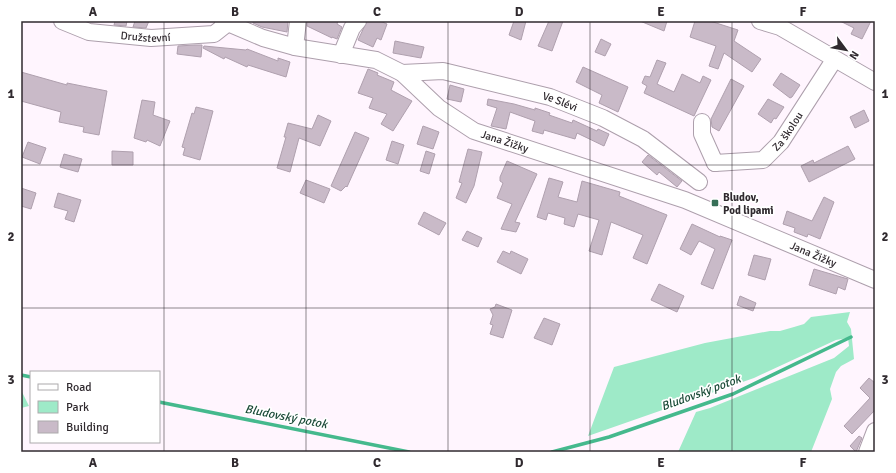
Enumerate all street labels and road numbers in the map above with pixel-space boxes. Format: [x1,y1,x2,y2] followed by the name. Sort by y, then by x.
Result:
[120,29,171,45] street label: Družstevní
[541,89,579,114] street label: Ve Slévi
[769,109,805,154] street label: Za školou
[479,127,531,155] street label: Jana Žižky
[788,239,839,270] street label: Jana Žižky

